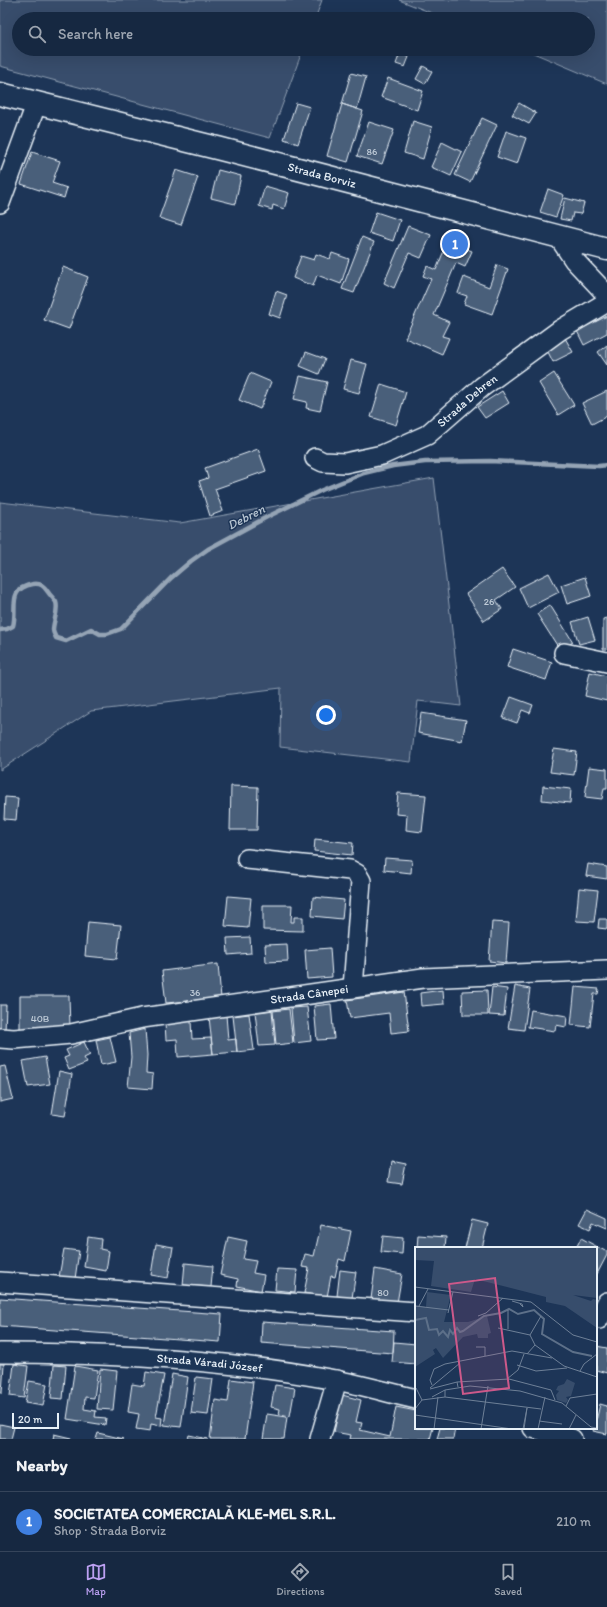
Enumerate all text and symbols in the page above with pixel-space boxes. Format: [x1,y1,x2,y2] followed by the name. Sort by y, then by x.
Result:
[12,12,595,56] search box
[26,23,48,45] icon: search
[58,25,133,43] text: Search here
[367,145,377,158] house number: 86
[286,160,358,191] street label: Strada Borviz
[442,229,468,259] pin: 1
[434,371,500,430] street label: Strada Debren
[225,501,268,533] water label: Debren
[484,595,494,608] house number: 26
[316,705,336,725] your location
[269,982,349,1007] street label: Strada Cânepei
[190,986,200,999] house number: 36
[31,1012,50,1025] house number: 40B
[415,1247,597,1429] inset map
[377,1286,389,1299] house number: 80
[156,1351,264,1375] street label: Strada Váradi József
[12,1411,59,1430] scale bar
[18,1413,42,1426] text: 20 m
[16,1455,68,1475] text: Nearby
[54,1505,336,1523] text: SOCIETATEA COMERCIALĂ KLE-MEL S.R.L.
[26,1514,32,1529] text: 1
[556,1514,591,1529] text: 210 m
[54,1523,166,1538] text: Shop · Strada Borviz
[85,1561,107,1598] tab: Map
[276,1561,325,1598] tab: Directions
[494,1561,522,1598] tab: Saved

